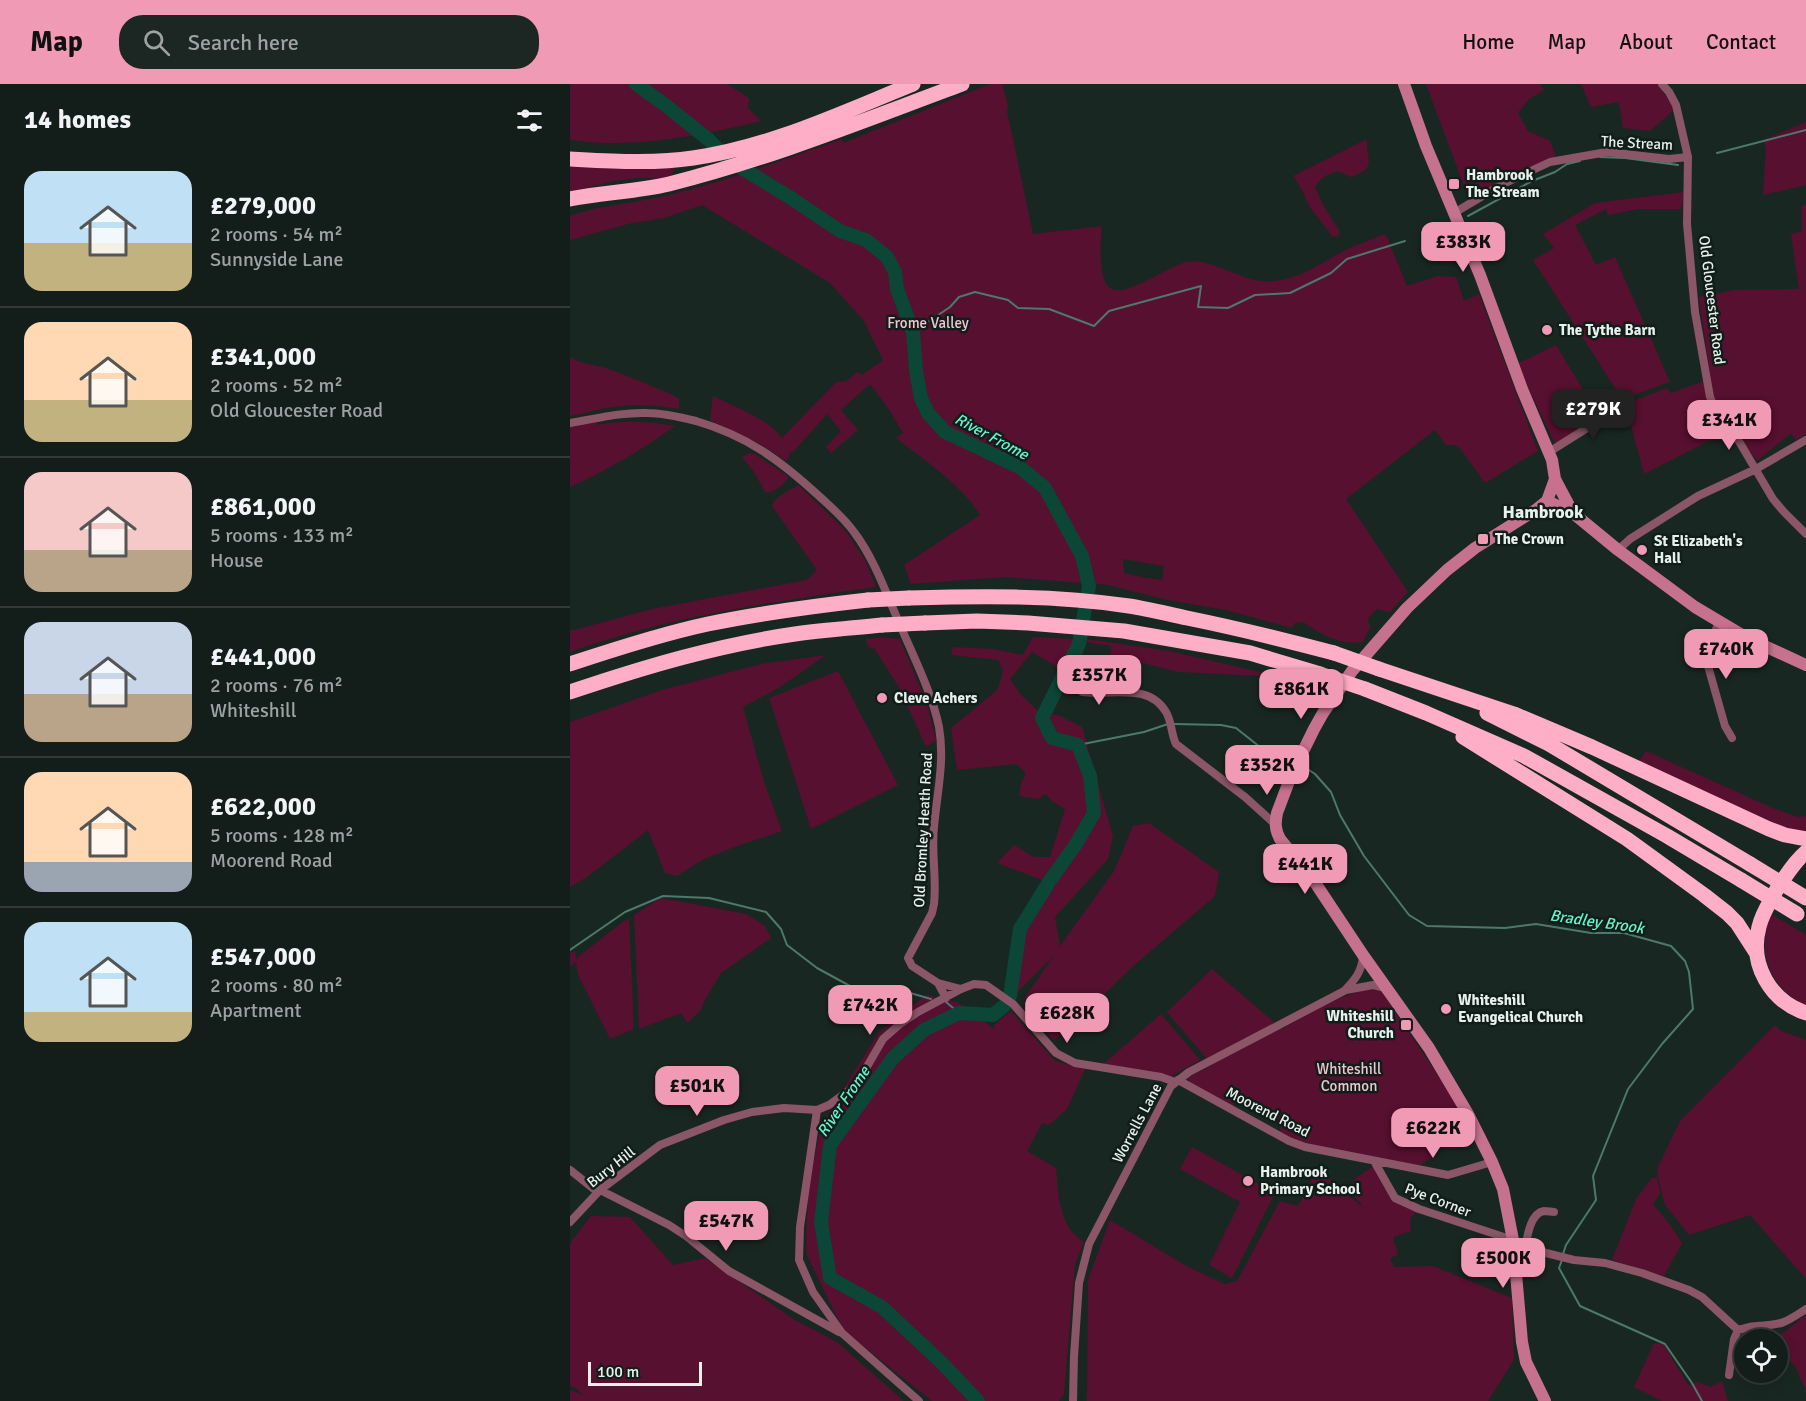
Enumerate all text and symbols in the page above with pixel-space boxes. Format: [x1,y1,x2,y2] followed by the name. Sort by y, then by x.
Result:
[119,15,539,69] search box
[30,25,83,59] text: Map
[140,26,173,59] icon: search
[188,29,299,56] text: Search here
[1462,29,1515,55] text: Home
[1548,29,1586,55] text: Map
[1619,29,1673,55] text: About
[1706,29,1776,55] text: Contact
[24,104,131,136] text: 14 homes
[513,104,546,137] icon: filters
[1600,132,1674,154] street label: The Stream
[1466,166,1540,201] place label: Hambrook The Stream
[1447,177,1461,191] marker: Hambrook The Stream
[210,190,316,222] text: £279,000
[72,195,144,267] icon: home
[210,222,343,247] text: 2 rooms · 54 m²
[1421,222,1505,273] pin: £383K
[1435,229,1491,254] text: £383K
[1695,234,1729,366] street label: Old Gloucester Road
[210,247,343,272] text: Sunnyside Lane
[887,314,969,332] park label: Frome Valley
[1559,321,1656,339] place label: The Tythe Barn
[1540,323,1554,337] marker: The Tythe Barn
[210,341,316,373] text: £341,000
[72,346,144,418] icon: home
[210,373,343,398] text: 2 rooms · 52 m²
[1551,389,1635,440] pin: £279K
[1565,396,1621,421] text: £279K
[210,398,383,423] text: Old Gloucester Road
[1687,400,1771,451] pin: £341K
[1701,407,1757,432] text: £341K
[951,409,1033,465] water label: River Frome
[210,491,316,523] text: £861,000
[72,496,144,568] icon: home
[1503,501,1584,523] district label: Hambrook
[210,523,354,548] text: 5 rooms · 133 m²
[1495,530,1564,548] place label: The Crown
[1476,532,1490,546] marker: The Crown
[1654,532,1743,567] place label: St Elizabeth's Hall
[1635,543,1649,557] marker: St Elizabeth's Hall
[210,548,264,573] text: House
[1684,629,1768,680] pin: £740K
[1698,636,1754,661] text: £740K
[210,641,316,673] text: £441,000
[72,646,144,718] icon: home
[1057,655,1141,706] pin: £357K
[1071,662,1127,687] text: £357K
[1259,669,1343,720] pin: £861K
[210,673,343,698] text: 2 rooms · 76 m²
[1273,676,1329,701] text: £861K
[894,689,978,707] place label: Cleve Achers
[875,691,889,705] marker: Cleve Achers
[210,698,297,723] text: Whiteshill
[1225,745,1309,796] pin: £352K
[910,752,936,908] street label: Old Bromley Heath Road
[1239,752,1295,777] text: £352K
[210,791,316,823] text: £622,000
[72,796,144,868] icon: home
[210,823,354,848] text: 5 rooms · 128 m²
[1263,844,1347,895] pin: £441K
[210,848,333,873] text: Moorend Road
[1277,851,1333,876] text: £441K
[1549,905,1647,939] water label: Bradley Brook
[210,941,316,973] text: £547,000
[72,946,144,1018] icon: home
[210,973,343,998] text: 2 rooms · 80 m²
[828,985,912,1036] pin: £742K
[1458,991,1583,1026] place label: Whiteshill Evangelical Church
[842,992,898,1017] text: £742K
[1025,993,1109,1044] pin: £628K
[210,998,302,1023] text: Apartment
[1039,1000,1095,1025] text: £628K
[1439,1002,1453,1016] marker: Whiteshill Evangelical Church
[1326,1007,1394,1042] place label: Whiteshill Church
[1399,1018,1413,1032] marker: Whiteshill Church
[1317,1060,1381,1095] park label: Whiteshill Common
[813,1062,875,1141] water label: River Frome
[655,1066,739,1117] pin: £501K
[669,1073,725,1098] text: £501K
[1108,1080,1166,1166] street label: Worrells Lane
[1223,1083,1313,1141] street label: Moorend Road
[1391,1108,1475,1159] pin: £622K
[1405,1115,1461,1140] text: £622K
[583,1143,639,1191] street label: Bury Hill
[1260,1163,1361,1198] place label: Hambrook Primary School
[1241,1174,1255,1188] marker: Hambrook Primary School
[1402,1179,1474,1221] street label: Pye Corner
[684,1201,768,1252] pin: £547K
[698,1208,754,1233] text: £547K
[1461,1238,1545,1289] pin: £500K
[1475,1245,1531,1270] text: £500K
[1734,1329,1788,1383] map controls
[1734,1329,1788,1383] button: locate
[588,1359,702,1386] scale bar
[597,1362,639,1382] text: 100 m

